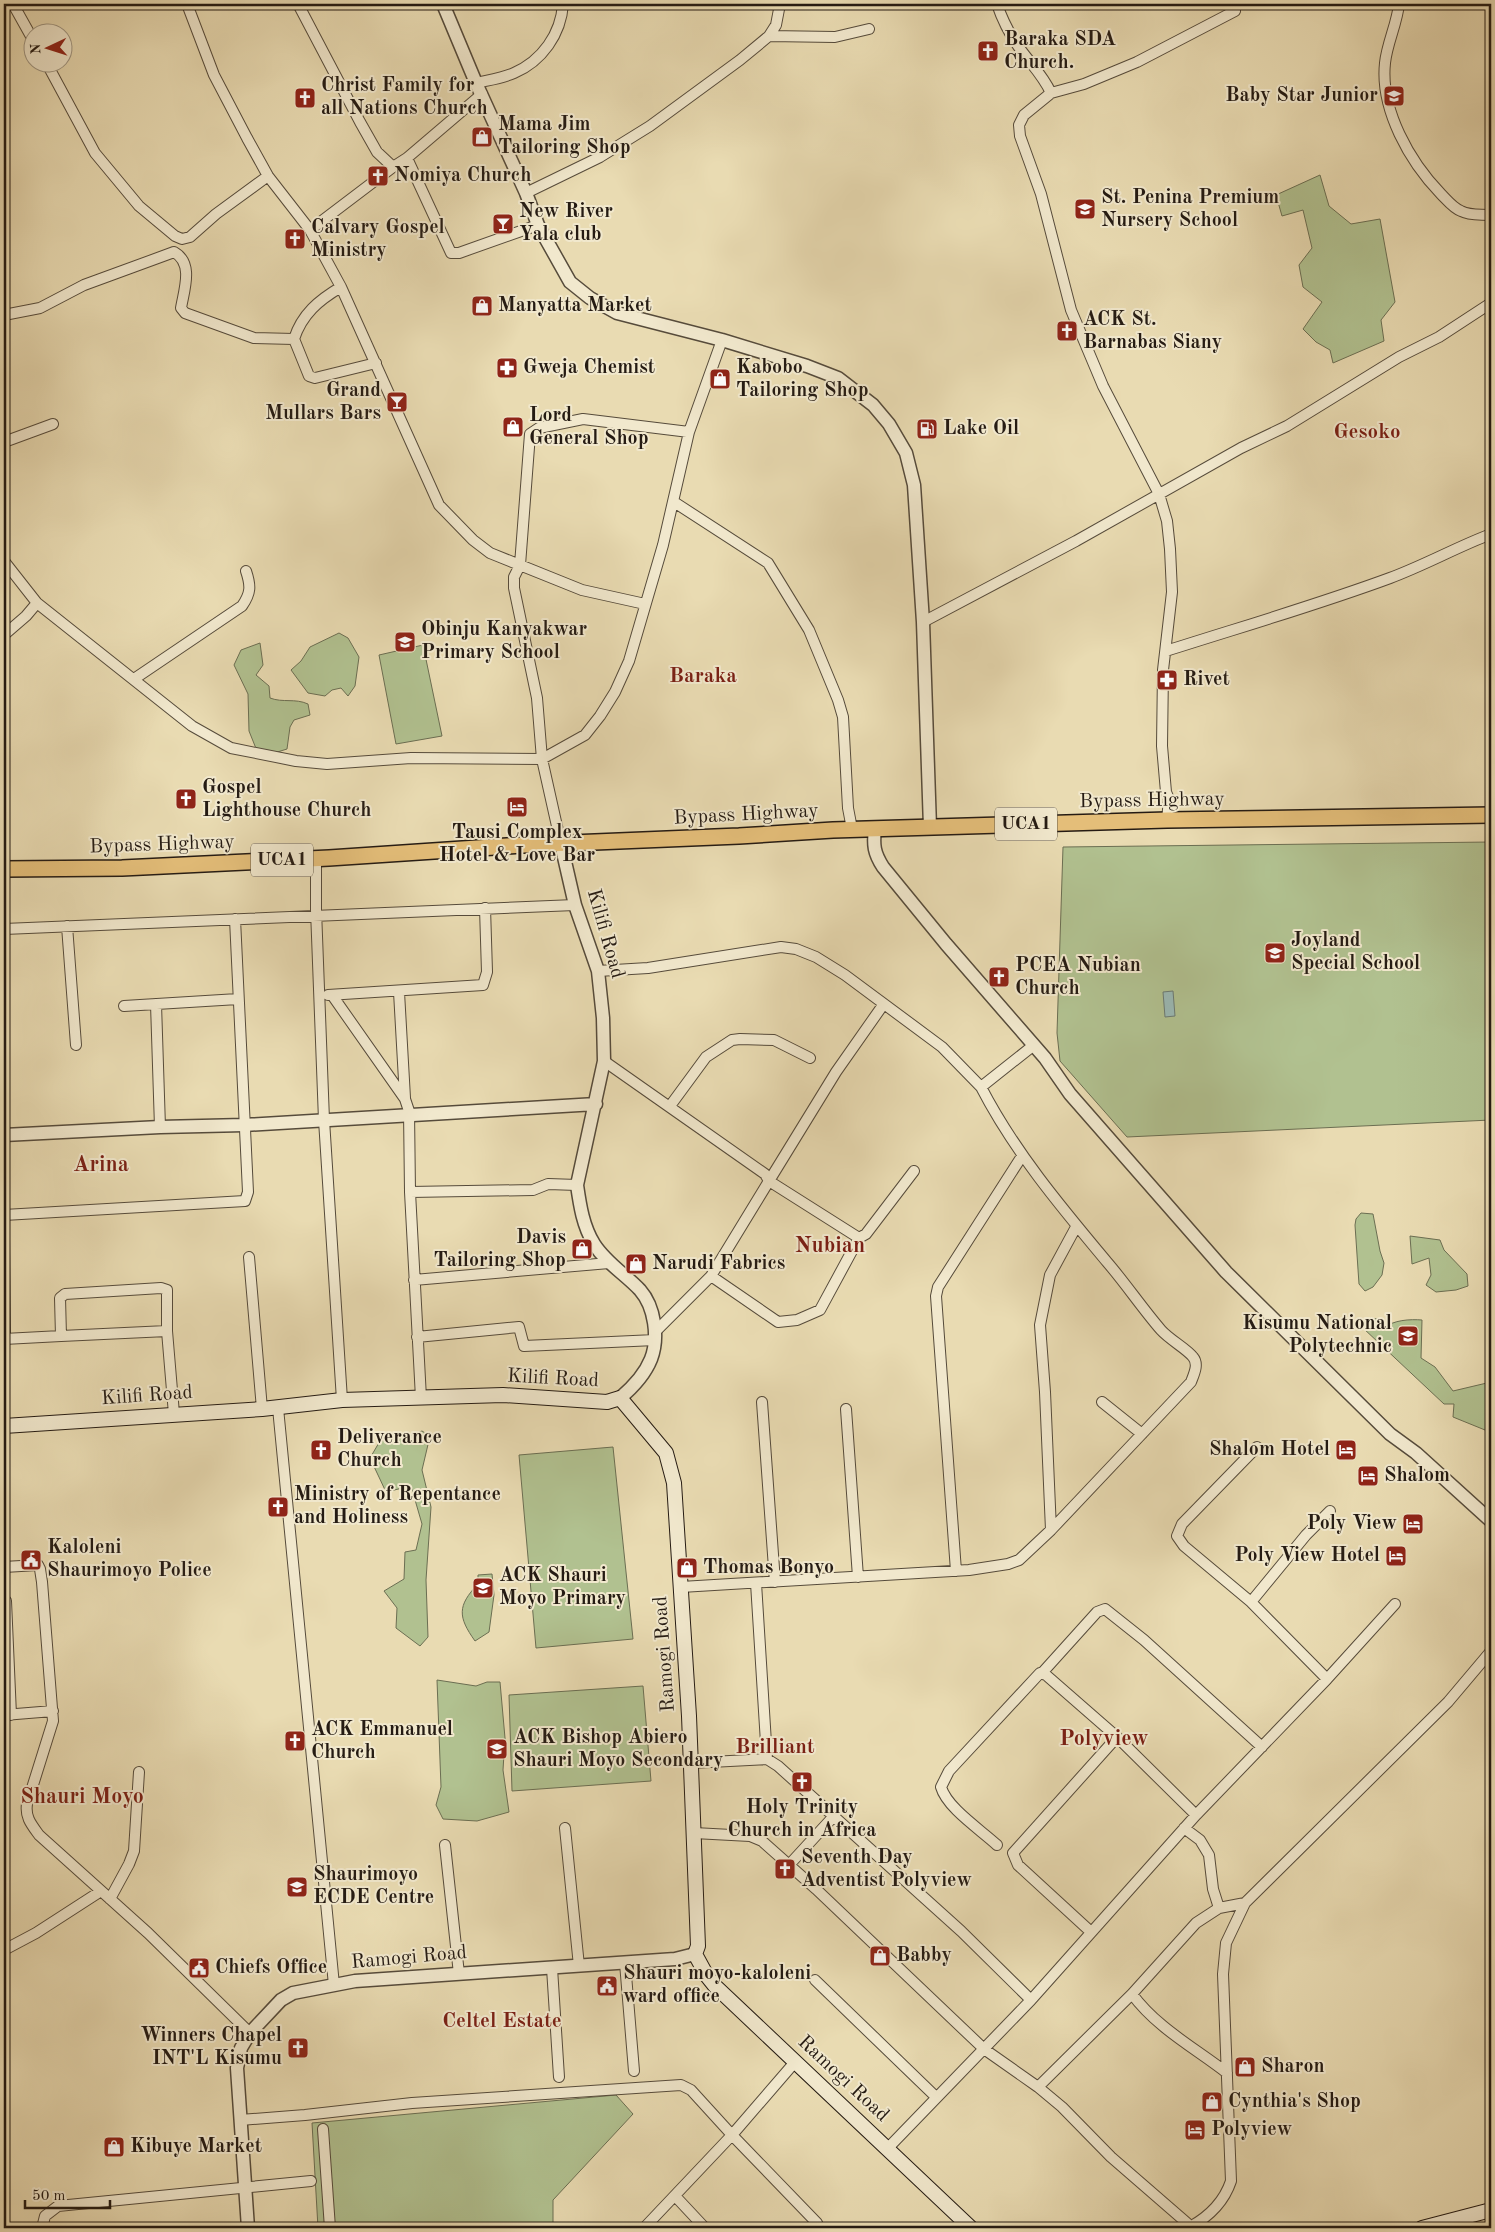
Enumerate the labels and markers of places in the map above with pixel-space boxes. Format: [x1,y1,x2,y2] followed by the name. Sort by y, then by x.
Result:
[1004,30,1116,73] place label: Baraka SDA Church.
[976,39,1000,63] church icon: Baraka SDA Church.
[321,76,488,119] place label: Christ Family for all Nations Church
[1382,84,1406,108] school or university icon: Baby Star Junior
[293,86,317,110] church icon: Christ Family for all Nations Church
[1225,86,1378,106] place label: Baby Star Junior
[498,115,631,158] place label: Mama Jim Tailoring Shop
[470,125,494,149] shop icon: Mama Jim Tailoring Shop
[366,164,390,188] church icon: Nomiya Church
[394,166,531,186] place label: Nomiya Church
[1101,188,1279,231] place label: St. Penina Premium Nursery School
[1073,197,1097,221] school or university icon: St. Penina Premium Nursery School
[519,202,613,245] place label: New River Yala club
[491,212,515,236] bar icon: New River Yala club
[311,218,445,261] place label: Calvary Gospel Ministry
[283,227,307,251] church icon: Calvary Gospel Ministry
[470,294,494,318] shop icon: Manyatta Market
[498,296,652,316] place label: Manyatta Market
[1083,310,1222,353] place label: ACK St. Barnabas Siany
[1055,319,1079,343] church icon: ACK St. Barnabas Siany
[495,356,519,380] pharmacy icon: Gweja Chemist
[523,358,655,378] place label: Gweja Chemist
[736,358,869,401] place label: Kabobo Tailoring Shop
[708,367,732,391] shop icon: Kabobo Tailoring Shop
[265,381,381,424] place label: Grand Mullars Bars
[385,390,409,414] bar icon: Grand Mullars Bars
[529,406,649,449] place label: Lord General Shop
[501,415,525,439] shop icon: Lord General Shop
[915,417,939,441] fuel station icon: Lake Oil
[943,419,1019,439] place label: Lake Oil
[421,620,587,663] place label: Obinju Kanyakwar Primary School
[393,630,417,654] school or university icon: Obinju Kanyakwar Primary School
[1155,668,1179,692] pharmacy icon: Rivet
[1183,670,1230,690] place label: Rivet
[202,778,371,821] place label: Gospel Lighthouse Church
[174,787,198,811] church icon: Gospel Lighthouse Church
[505,795,529,819] hotel icon: Tausi Complex Hotel & Love Bar
[439,823,595,866] place label: Tausi Complex Hotel & Love Bar
[1291,931,1420,974] place label: Joyland Special School
[1263,941,1287,965] school or university icon: Joyland Special School
[1015,956,1141,999] place label: PCEA Nubian Church
[987,965,1011,989] church icon: PCEA Nubian Church
[433,1228,566,1271] place label: Davis Tailoring Shop
[570,1237,594,1261] shop icon: Davis Tailoring Shop
[624,1252,648,1276] shop icon: Narudi Fabrics
[652,1254,785,1274] place label: Narudi Fabrics
[1242,1314,1392,1357] place label: Kisumu National Polytechnic
[1396,1324,1420,1348] school or university icon: Kisumu National Polytechnic
[337,1428,442,1471] place label: Deliverance Church
[309,1438,333,1462] church icon: Deliverance Church
[1334,1438,1358,1462] hotel icon: Shalom Hotel
[1209,1440,1330,1460] place label: Shalom Hotel
[1356,1464,1380,1488] hotel icon: Shalom
[1384,1466,1450,1486] place label: Shalom
[294,1485,501,1528] place label: Ministry of Repentance and Holiness
[266,1495,290,1519] church icon: Ministry of Repentance and Holiness
[1401,1512,1425,1536] hotel icon: Poly View
[1307,1514,1397,1534] place label: Poly View
[47,1538,212,1581] place label: Kaloleni Shaurimoyo Police
[1384,1544,1408,1568] hotel icon: Poly View Hotel
[1235,1546,1380,1566] place label: Poly View Hotel
[19,1548,43,1572] public building icon: Kaloleni Shaurimoyo Police
[675,1556,699,1580] shop icon: Thomas Bonyo
[703,1558,834,1578] place label: Thomas Bonyo
[499,1566,626,1609] place label: ACK Shauri Moyo Primary
[471,1576,495,1600] school or university icon: ACK Shauri Moyo Primary
[311,1720,453,1763] place label: ACK Emmanuel Church
[513,1728,724,1771] place label: ACK Bishop Abiero Shauri Moyo Secondary
[283,1729,307,1753] church icon: ACK Emmanuel Church
[485,1737,509,1761] school or university icon: ACK Bishop Abiero Shauri Moyo Secondary
[790,1770,814,1794] church icon: Holy Trinity Church in Africa
[727,1798,877,1841] place label: Holy Trinity Church in Africa
[801,1848,973,1891] place label: Seventh Day Adventist Polyview
[773,1857,797,1881] church icon: Seventh Day Adventist Polyview
[313,1865,434,1908] place label: Shaurimoyo ECDE Centre
[285,1875,309,1899] school or university icon: Shaurimoyo ECDE Centre
[868,1944,892,1968] shop icon: Babby
[896,1946,952,1966] place label: Babby
[187,1956,211,1980] public building icon: Chiefs Office
[215,1958,327,1978] place label: Chiefs Office
[623,1964,811,2007] place label: Shauri moyo-kaloleni ward office
[595,1974,619,1998] public building icon: Shauri moyo-kaloleni ward office
[140,2026,282,2069] place label: Winners Chapel INT'L Kisumu
[286,2036,310,2060] church icon: Winners Chapel INT'L Kisumu
[1233,2055,1257,2079] shop icon: Sharon
[1261,2057,1325,2077] place label: Sharon
[1200,2090,1224,2114] shop icon: Cynthia's Shop
[1228,2092,1361,2112] place label: Cynthia's Shop
[1183,2118,1207,2142] hotel icon: Polyview
[1211,2120,1293,2140] place label: Polyview
[102,2135,126,2159] shop icon: Kibuye Market
[130,2137,262,2157] place label: Kibuye Market

